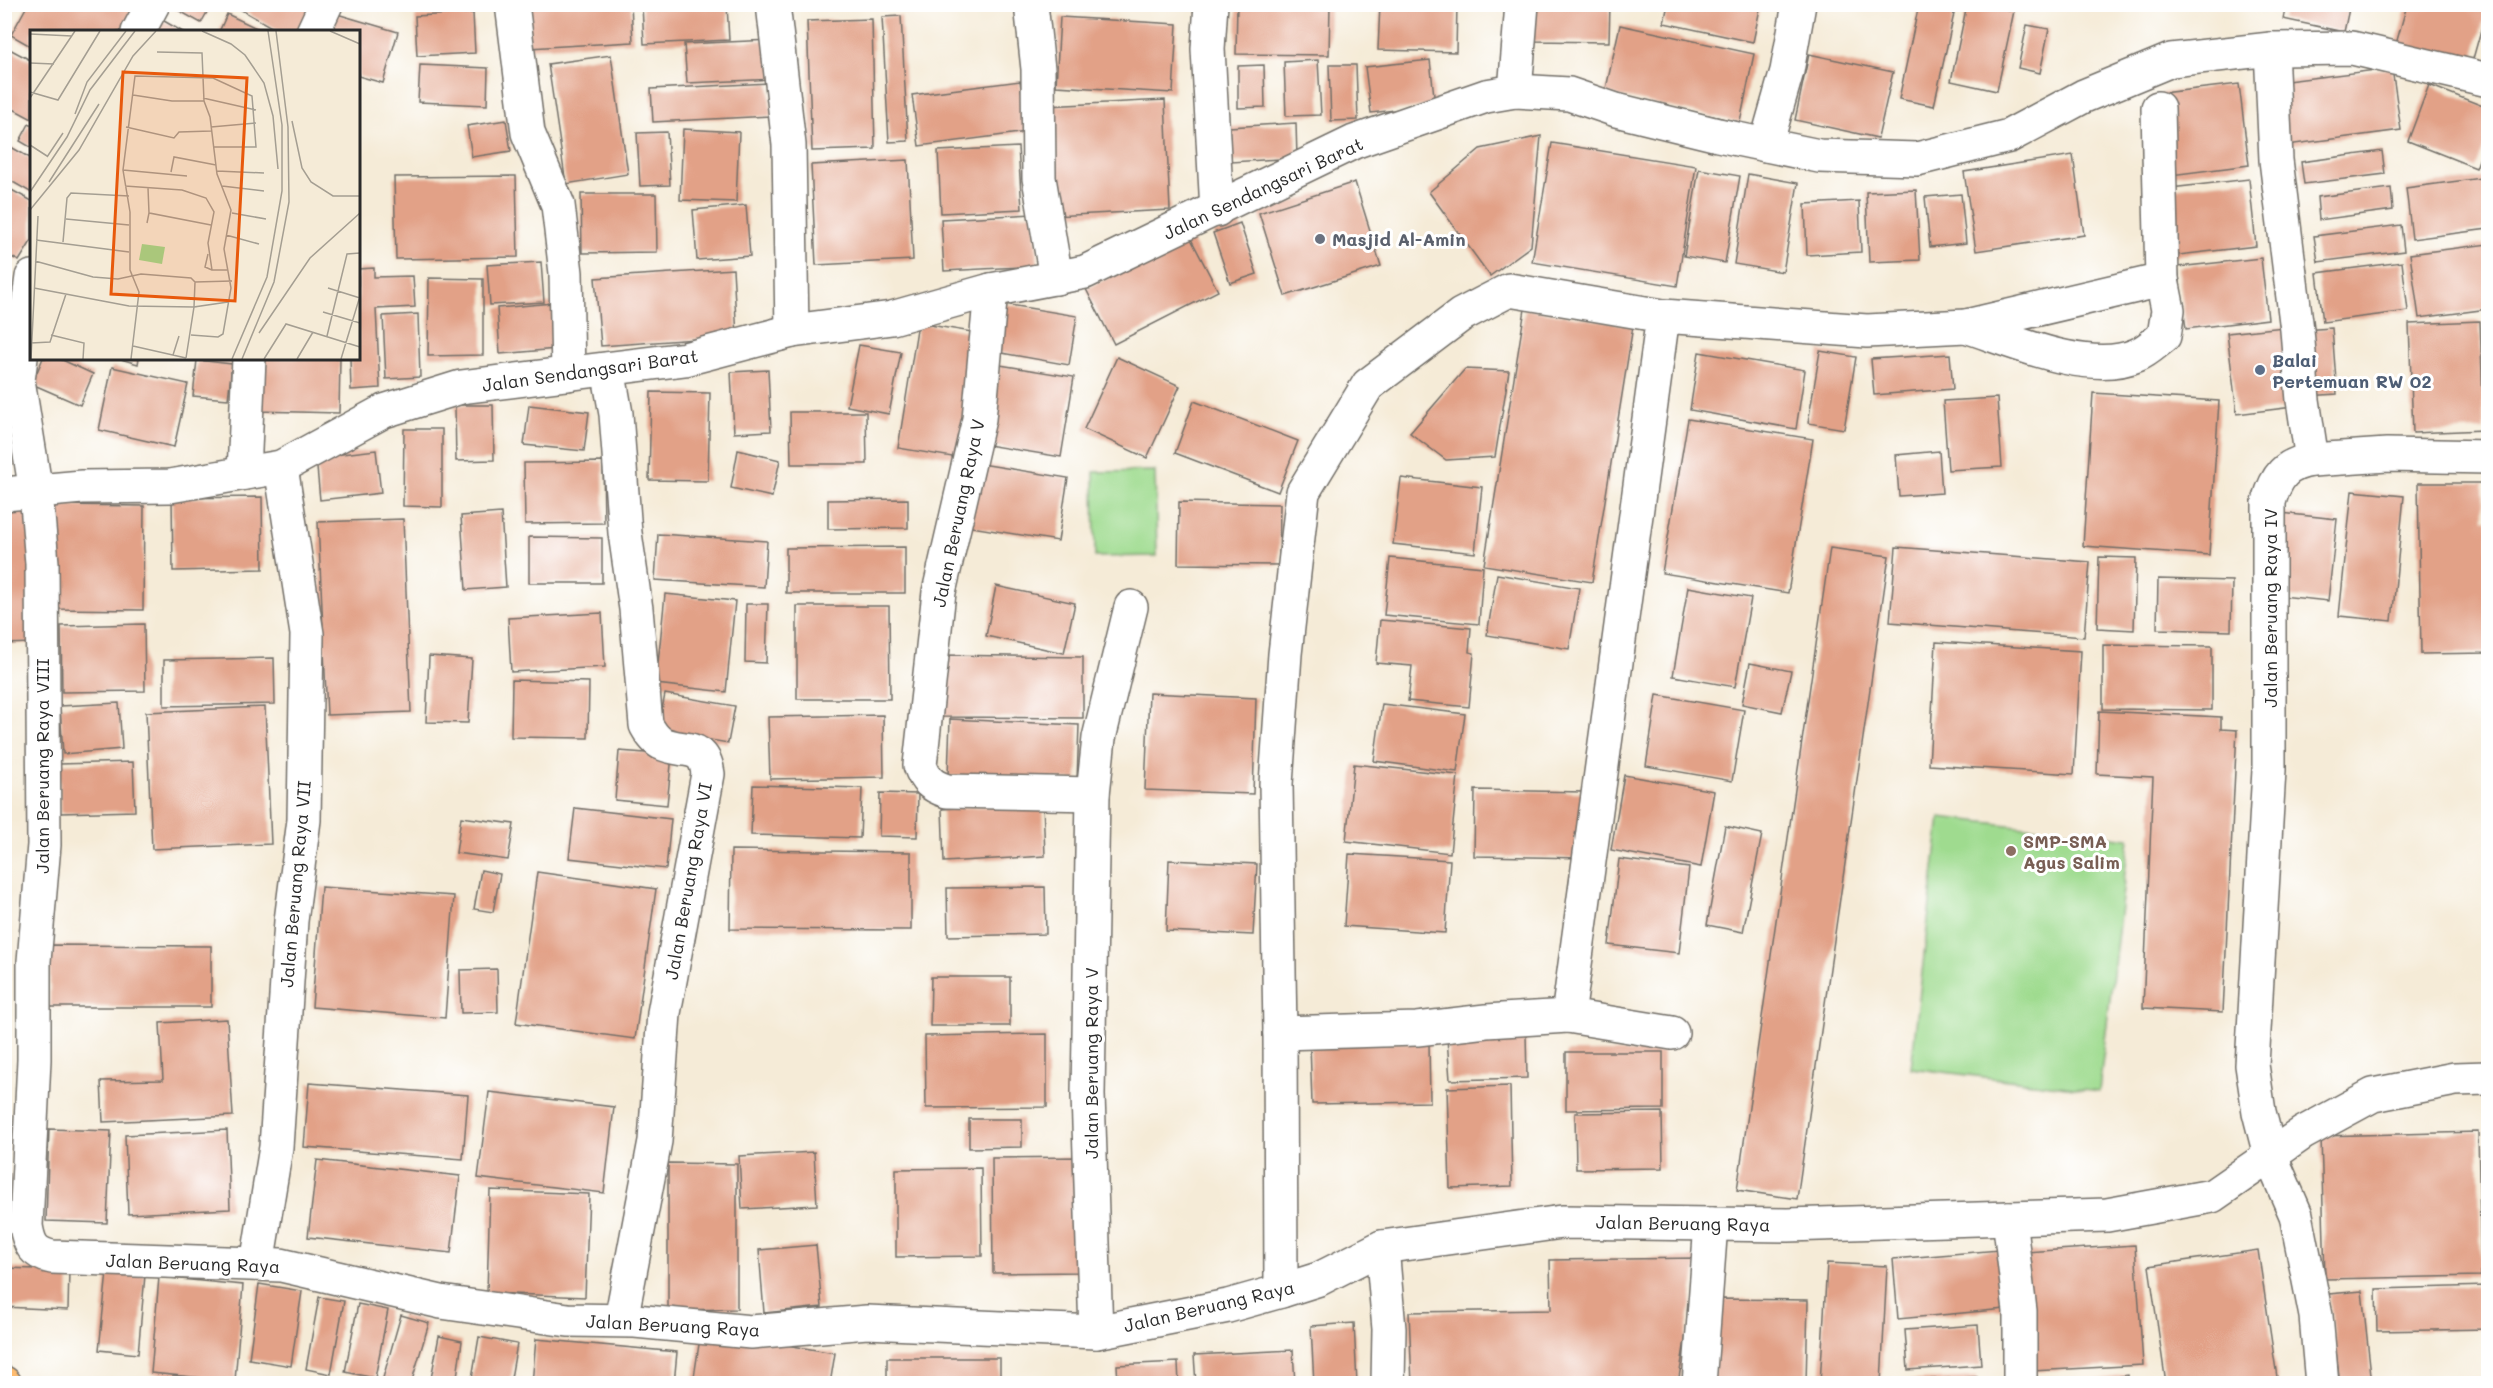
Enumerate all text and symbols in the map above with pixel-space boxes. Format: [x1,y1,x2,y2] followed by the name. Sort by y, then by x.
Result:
[30,30,360,360] inset map
[1159,131,1367,245] street label: Jalan Sendangsari Barat
[1332,227,1466,251] place label: Masjid Al-Amin
[1313,232,1327,246] marker: Masjid Al-Amin
[481,343,699,397] street label: Jalan Sendangsari Barat
[2272,348,2432,393] place label: Balai Pertemuan RW 02
[2253,363,2267,377] marker: Balai Pertemuan RW 02
[926,417,990,609] street label: Jalan Beruang Raya V
[2258,508,2282,708] street label: Jalan Beruang Raya IV
[30,658,54,874] street label: Jalan Beruang Raya VIII
[274,779,316,988] street label: Jalan Beruang Raya VII
[659,780,717,981] street label: Jalan Beruang Raya VI
[2023,829,2120,874] place label: SMP-SMA Agus Salim
[2004,844,2018,858] marker: SMP-SMA Agus Salim
[1079,967,1103,1159] street label: Jalan Beruang Raya V
[1596,1209,1770,1237] street label: Jalan Beruang Raya
[105,1248,281,1278] street label: Jalan Beruang Raya
[1121,1275,1297,1337] street label: Jalan Beruang Raya
[585,1308,761,1342] street label: Jalan Beruang Raya

